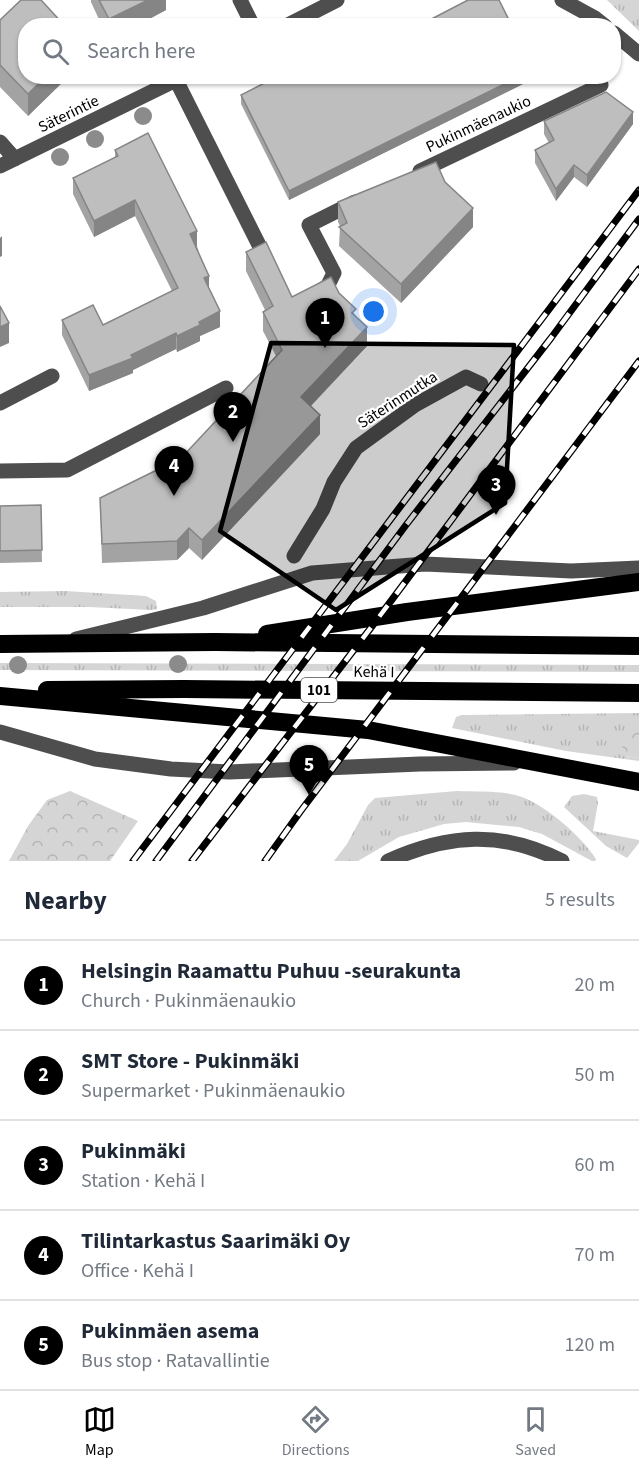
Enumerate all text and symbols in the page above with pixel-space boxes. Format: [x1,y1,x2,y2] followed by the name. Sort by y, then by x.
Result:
[18,18,621,84] search box
[39,35,72,68] icon: search
[87,35,195,67] text: Search here
[34,90,103,138] street label: Säterintie
[422,90,535,158] street label: Pukinmäenaukio
[359,297,388,326] your location
[306,298,344,348] pin: 1
[353,366,442,434] street label: Säterinmutka
[214,392,252,442] pin: 2
[154,446,194,496] pin: 4
[476,466,516,515] pin: 3
[353,661,395,683] street label: Kehä I
[301,678,337,702] road number: 101
[290,746,328,795] pin: 5
[24,882,107,919] text: Nearby
[545,886,615,914] text: 5 results
[81,955,461,987] text: Helsingin Raamattu Puhuu -seurakunta
[38,971,49,999] text: 1
[575,971,615,999] text: 20 m
[81,987,296,1015] text: Church · Pukinmäenaukio
[81,1045,299,1077] text: SMT Store - Pukinmäki
[38,1061,49,1089] text: 2
[575,1061,615,1089] text: 50 m
[81,1077,345,1105] text: Supermarket · Pukinmäenaukio
[81,1135,186,1167] text: Pukinmäki
[38,1151,49,1179] text: 3
[575,1151,615,1179] text: 60 m
[81,1167,205,1195] text: Station · Kehä I
[81,1225,350,1257] text: Tilintarkastus Saarimäki Oy
[38,1241,49,1269] text: 4
[575,1241,615,1269] text: 70 m
[81,1257,194,1285] text: Office · Kehä I
[81,1315,259,1347] text: Pukinmäen asema
[38,1331,49,1359] text: 5
[565,1331,615,1359] text: 120 m
[81,1347,270,1375] text: Bus stop · Ratavallintie
[83,1403,116,1461] tab: Map
[282,1403,349,1461] tab: Directions
[515,1403,556,1461] tab: Saved

